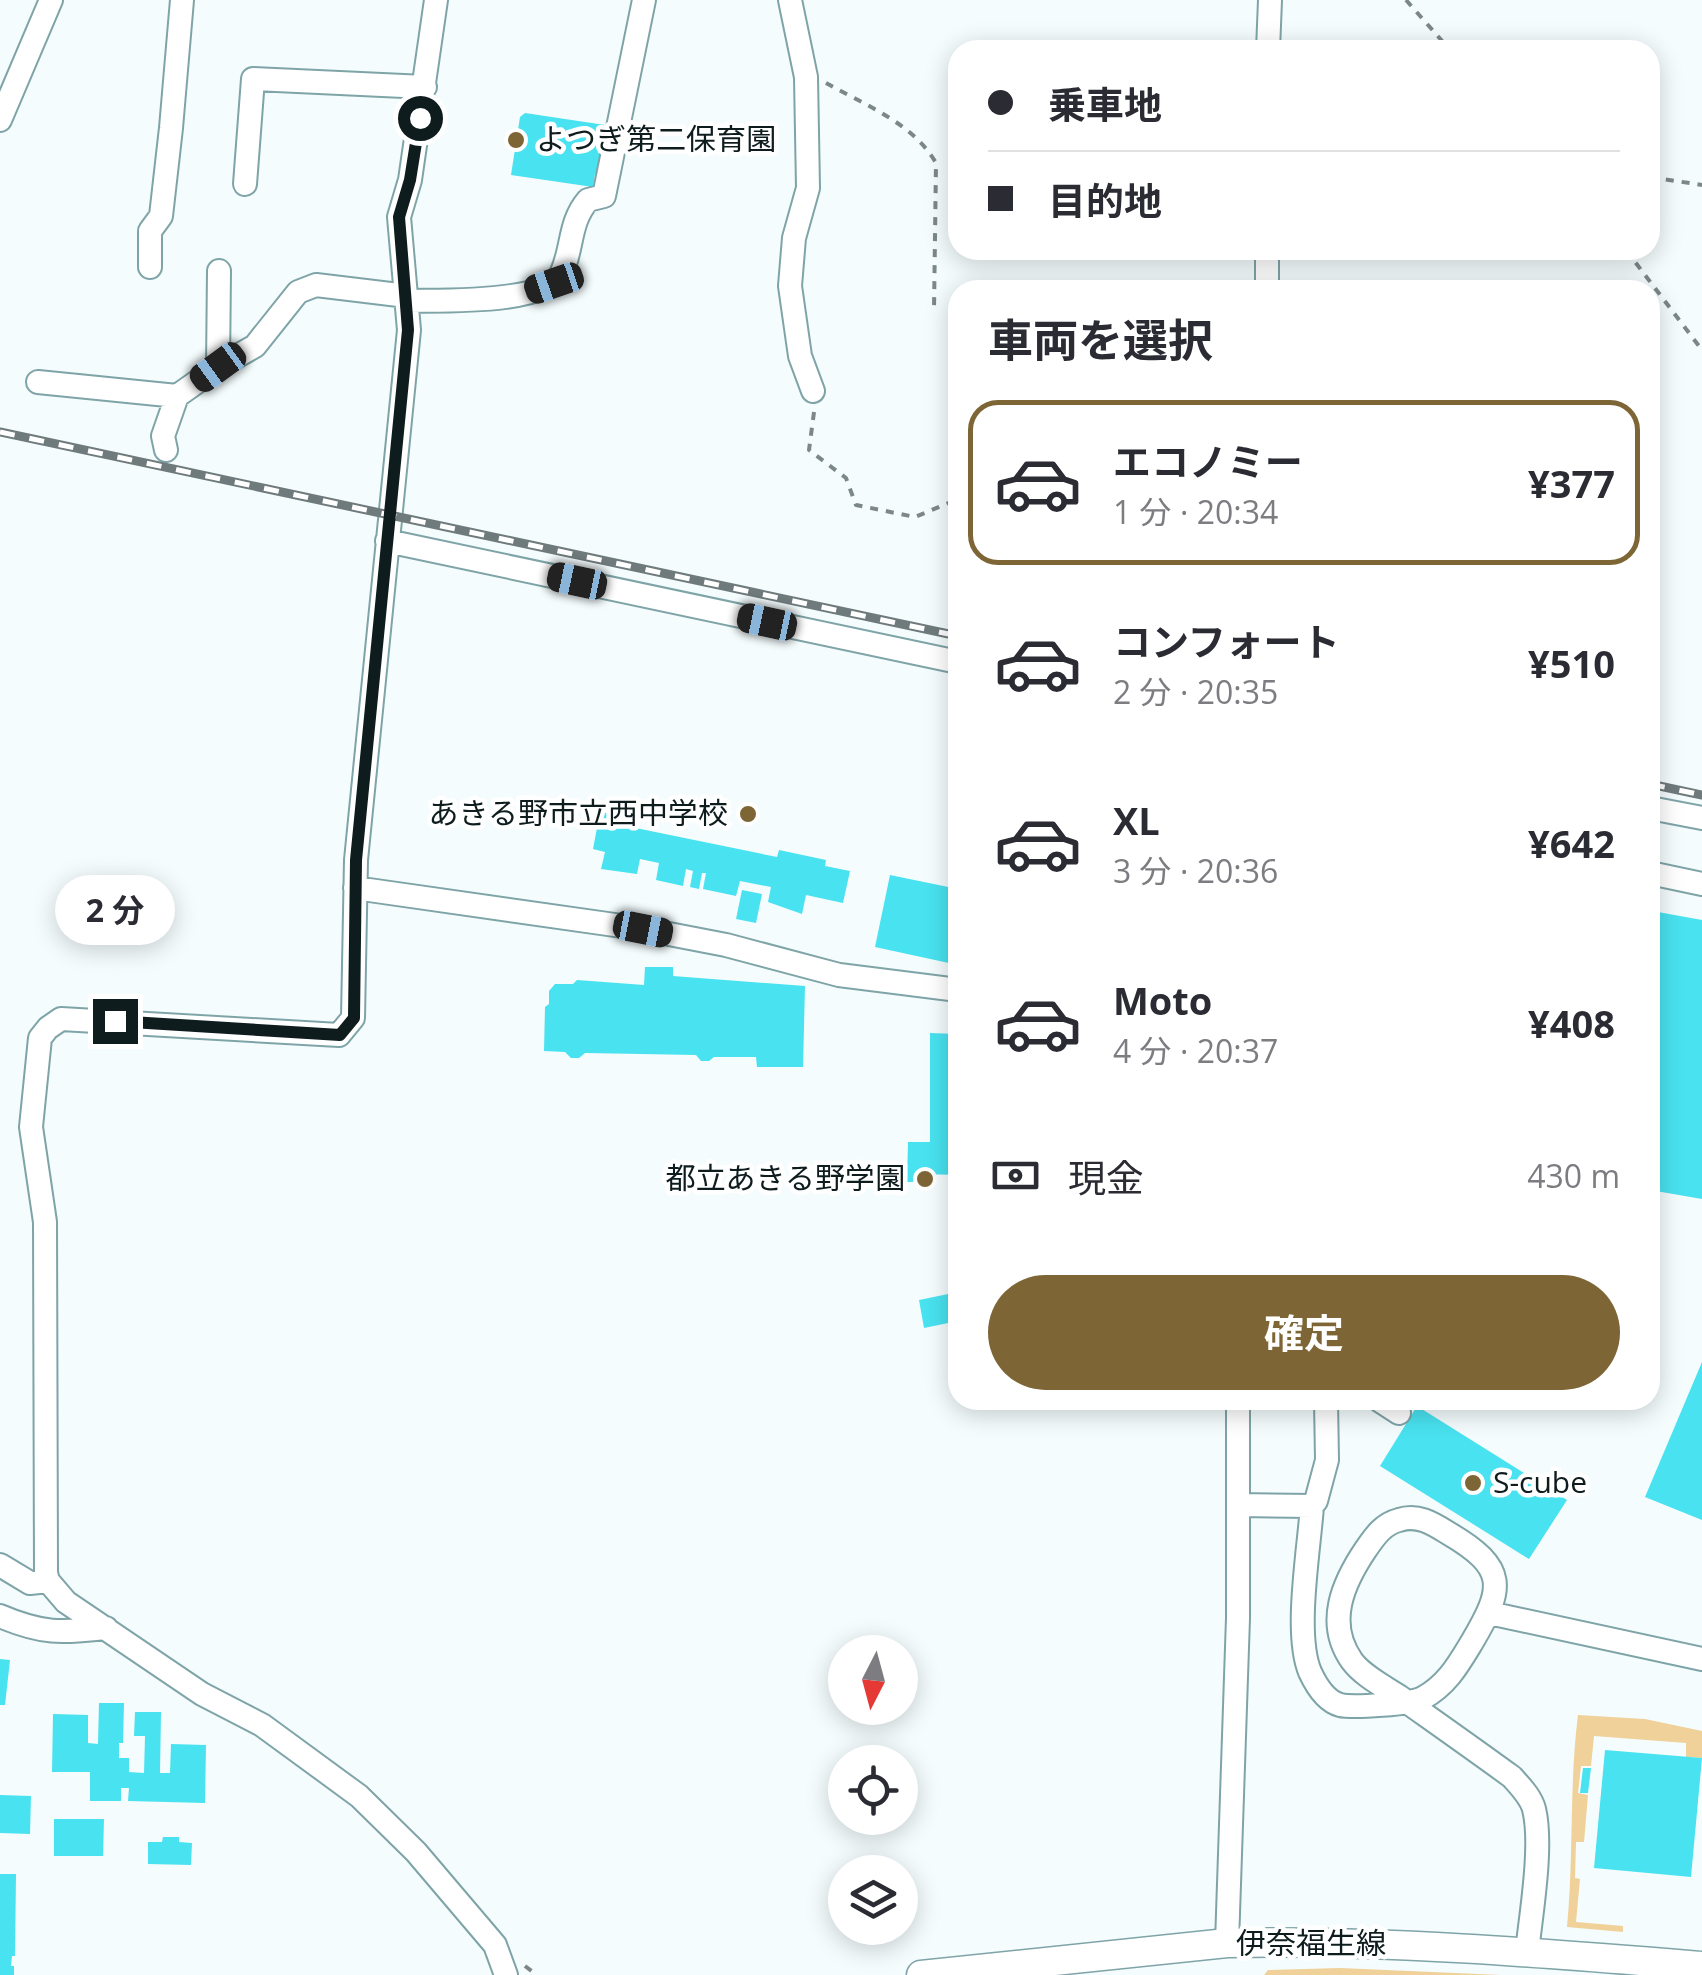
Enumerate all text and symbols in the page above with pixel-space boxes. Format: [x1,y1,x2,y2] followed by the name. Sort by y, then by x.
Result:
[1048,78,1162,130] text: 乗車地
[398,96,443,141] route start
[536,118,776,159] place label: よつぎ第二保育園
[505,129,527,151] marker: よつぎ第二保育園
[1048,174,1162,226] text: 目的地
[521,259,587,307] car
[988,309,1213,370] text: 車両を選択
[185,337,251,397] car
[1113,435,1303,487] text: エコノミー
[993,438,1083,528] icon: car
[1528,457,1615,509] text: ¥377
[1113,490,1278,533] text: 1 分 · 20:34
[545,560,609,602] car
[735,601,799,643] car
[1113,615,1340,667] text: コンフォート
[993,618,1083,708] icon: car
[1528,637,1615,689] text: ¥510
[1113,670,1278,713] text: 2 分 · 20:35
[429,792,728,833] place label: あきる野市立西中学校
[1113,794,1160,846] text: XL
[993,798,1083,888] icon: car
[737,803,759,825] marker: あきる野市立西中学校
[1528,817,1615,869] text: ¥642
[1113,849,1278,892] text: 3 分 · 20:36
[55,876,175,946] callout: 2 分
[86,888,144,931] text: 2 分
[611,909,675,949] car
[1113,974,1212,1026] text: Moto
[993,978,1083,1068] icon: car
[1528,997,1615,1049] text: ¥408
[93,999,138,1044] route end
[1113,1029,1278,1072] text: 4 分 · 20:37
[988,1148,1043,1203] icon: cash
[1068,1151,1144,1203] text: 現金
[1527,1154,1620,1197] text: 430 m
[666,1157,905,1198] place label: 都立あきる野学園
[914,1168,936,1190] marker: 都立あきる野学園
[988,1275,1620,1390] button: 確定
[1493,1461,1587,1502] place label: S-cube
[1462,1472,1484,1494] marker: S-cube
[828,1635,918,1725] north arrow
[828,1635,918,1945] map controls
[828,1745,918,1835] button: locate
[828,1855,918,1945] button: layers
[1236,1922,1386,1963] street label: 伊奈福生線

